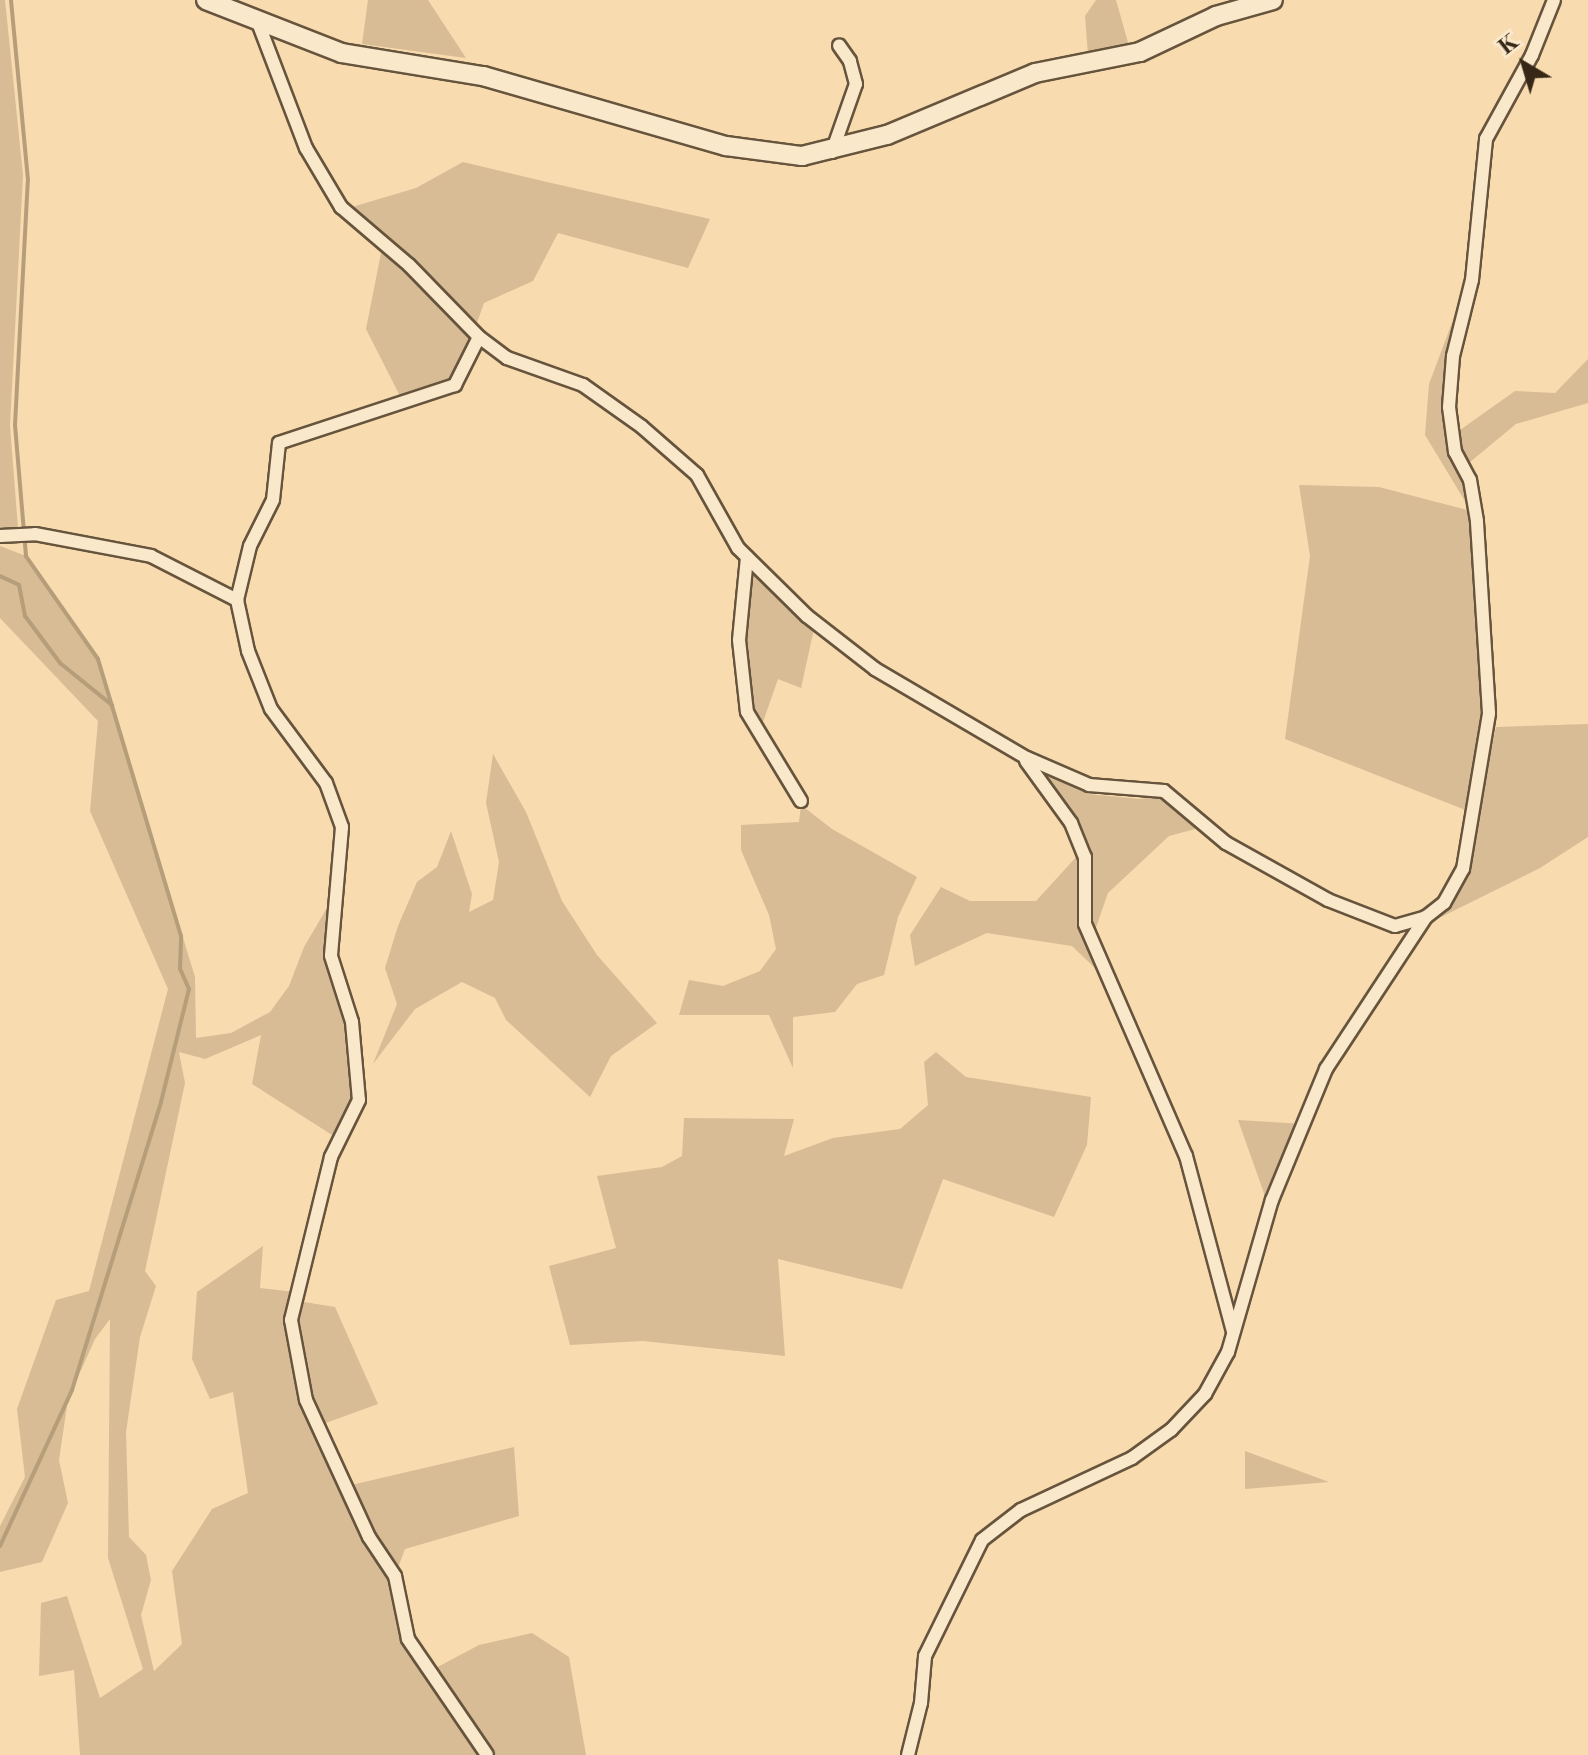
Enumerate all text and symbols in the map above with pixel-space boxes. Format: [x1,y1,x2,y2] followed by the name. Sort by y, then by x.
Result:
[1484,24,1564,104] north arrow
[1494,29,1524,61] text: K

